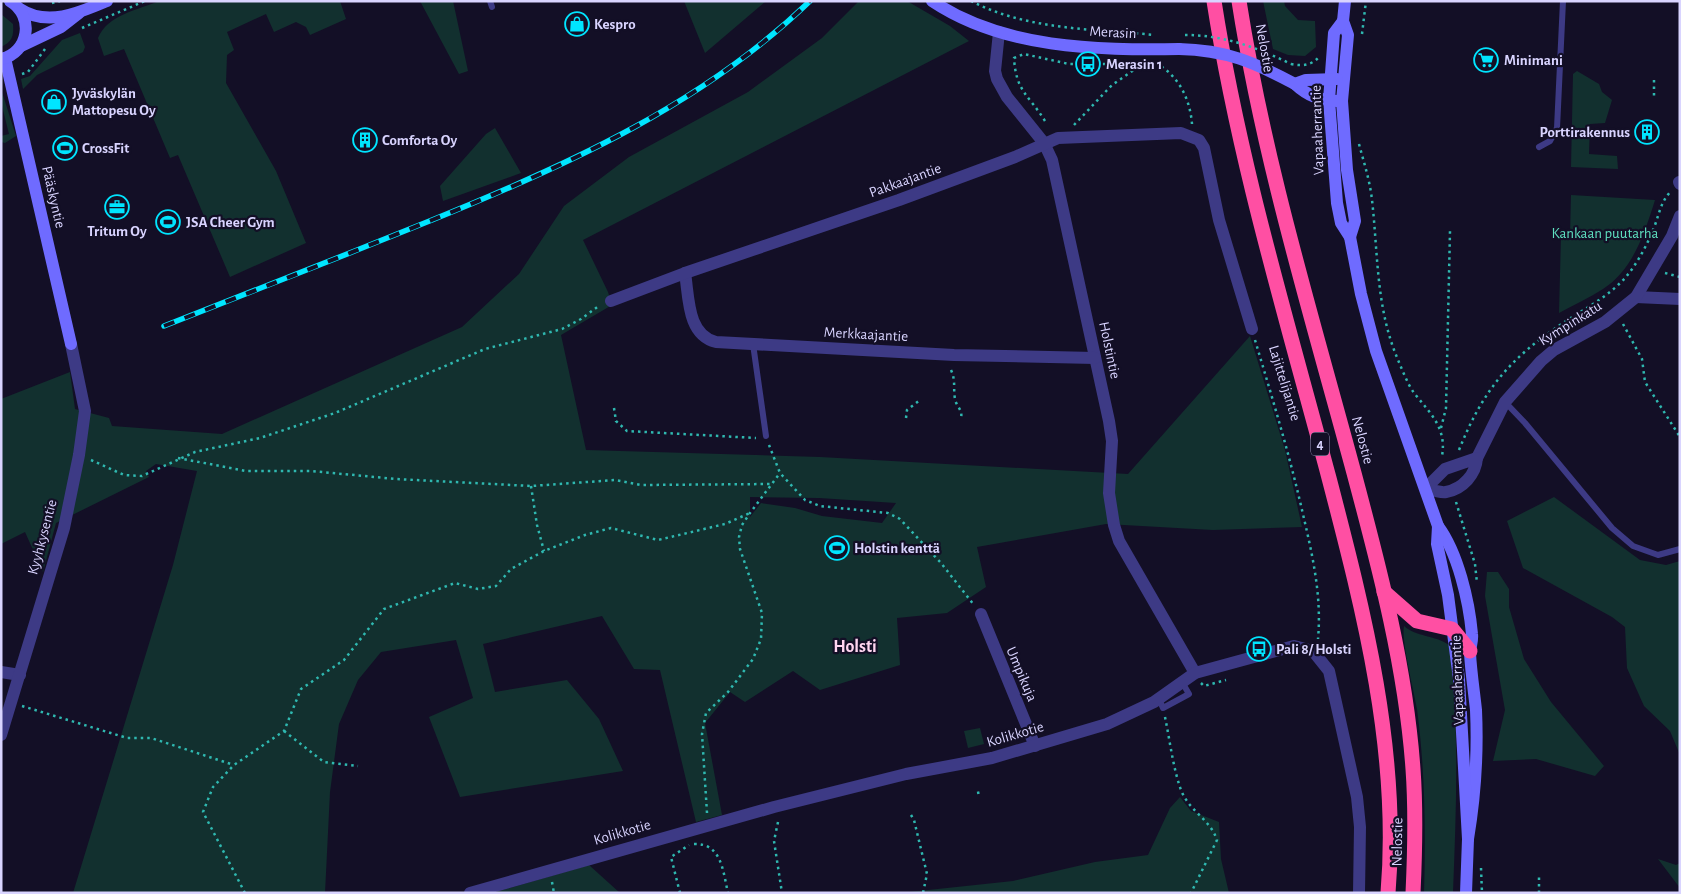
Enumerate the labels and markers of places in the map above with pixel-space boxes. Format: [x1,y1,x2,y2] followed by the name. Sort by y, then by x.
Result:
[564,11,590,37] shop icon: Kespro
[594,17,636,32] place label: Kespro
[1473,47,1499,73] supermarket icon: Minimani
[1075,51,1101,77] bus stop icon: Merasin 1
[1504,53,1563,68] place label: Minimani
[1106,57,1162,72] place label: Merasin 1
[72,86,156,118] place label: Jyväskylän Mattopesu Oy
[41,89,67,115] shop icon: Jyväskylän Mattopesu Oy
[1634,119,1660,145] building icon: Porttirakennus
[1540,125,1630,140] place label: Porttirakennus
[352,127,378,153] building icon: Comforta Oy
[382,133,458,148] place label: Comforta Oy
[52,135,78,161] sports icon: CrossFit
[82,141,129,156] place label: CrossFit
[104,194,130,220] office icon: Tritum Oy
[155,209,181,235] sports icon: JSA Cheer Gym
[186,215,275,230] place label: JSA Cheer Gym
[87,224,147,239] place label: Tritum Oy
[824,535,850,561] sports icon: Holstin kenttä
[854,541,940,556] place label: Holstin kenttä
[1246,636,1272,662] bus stop icon: Pali 8/ Holsti
[1276,642,1351,657] place label: Pali 8/ Holsti

